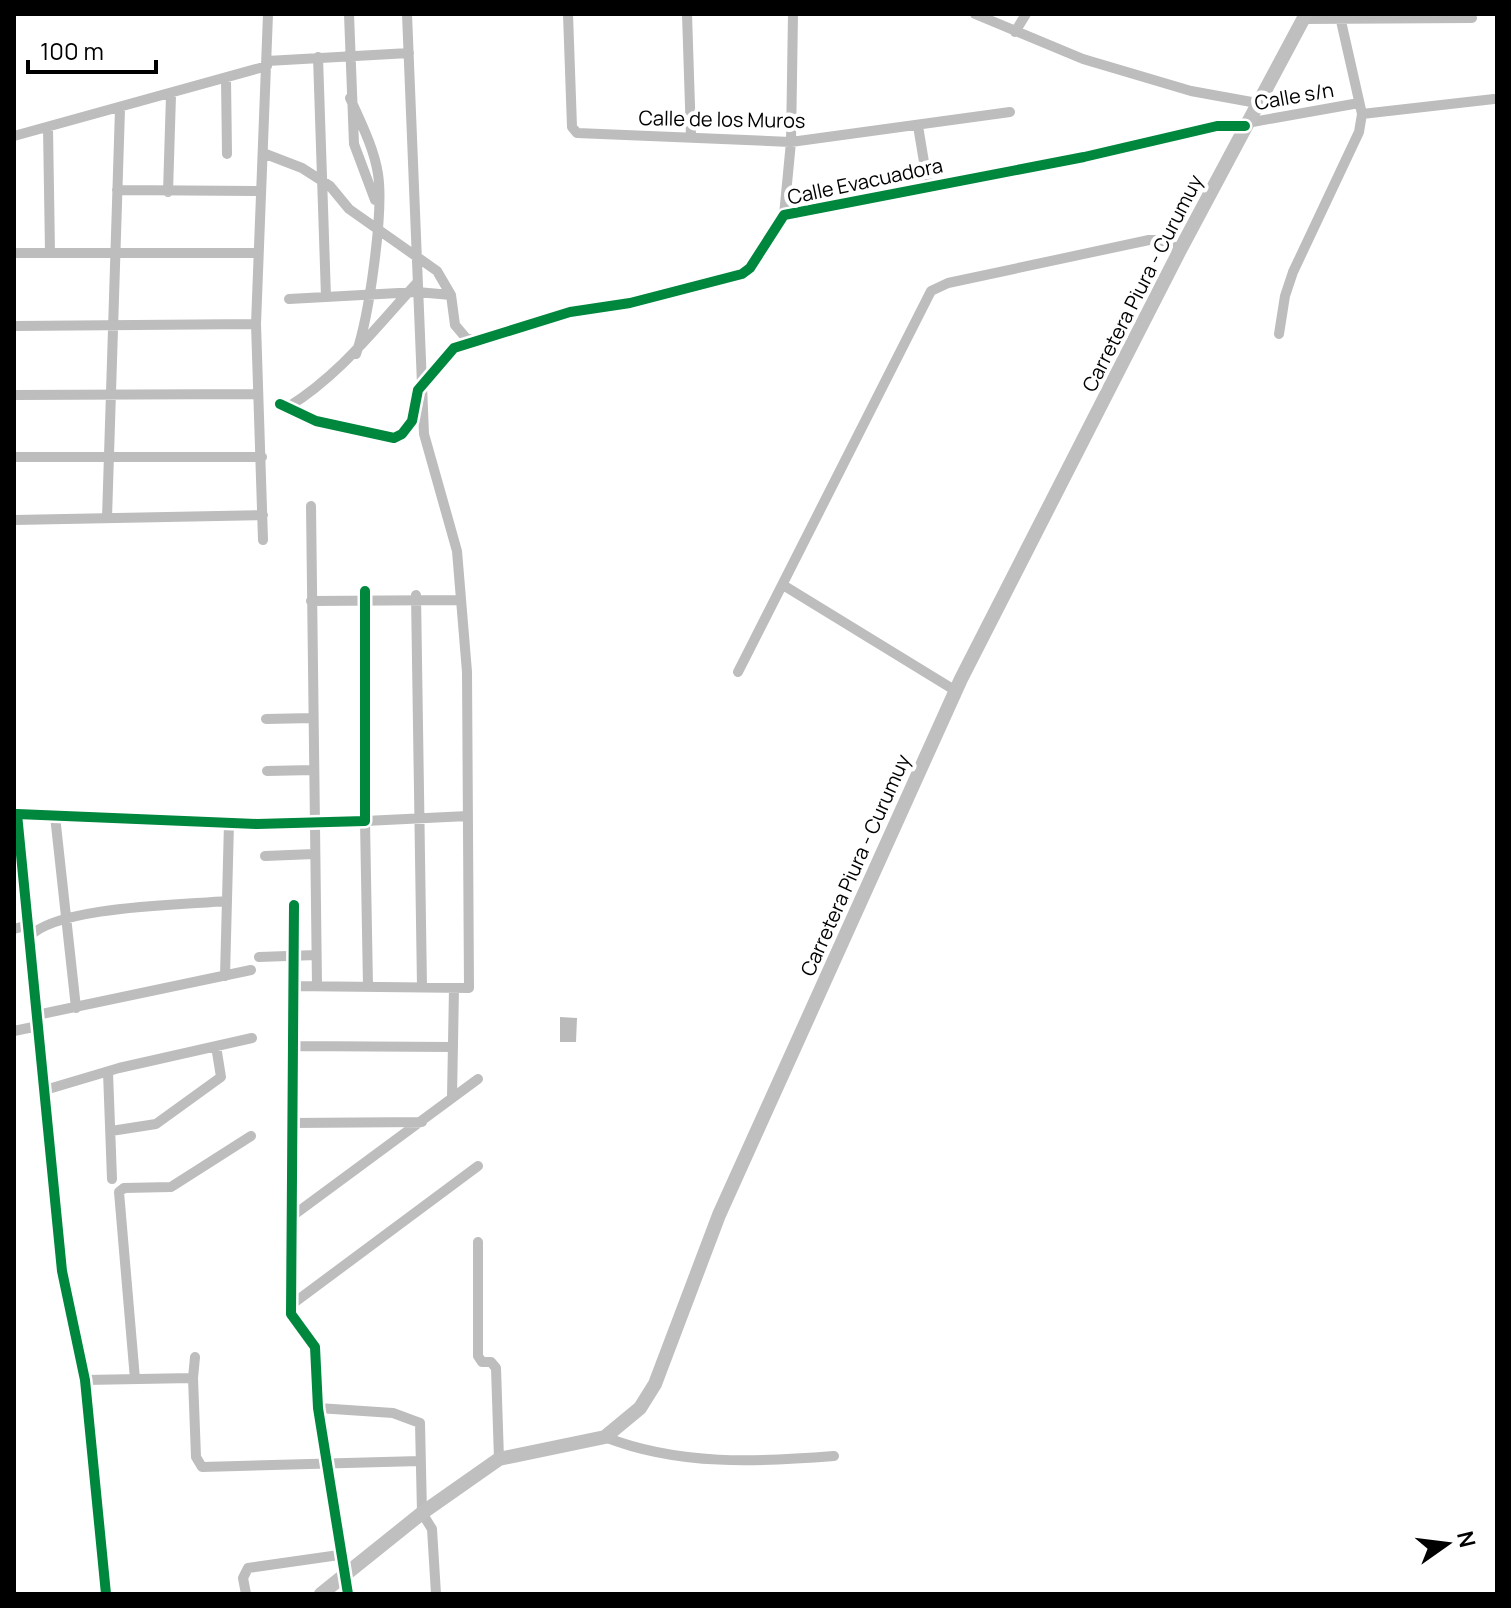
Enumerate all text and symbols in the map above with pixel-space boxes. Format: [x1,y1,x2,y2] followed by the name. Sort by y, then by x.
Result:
[28,24,156,74] scale bar
[40,34,104,67] text: 100 m
[1252,76,1336,116] street label: Calle s/n
[638,104,806,134] street label: Calle de los Muros
[785,151,945,211] street label: Calle Evacuadora
[1075,169,1209,396] street label: Carretera Piura - Curumuy
[794,749,916,980] street label: Carretera Piura - Curumuy
[1407,1504,1487,1584] north arrow
[1450,1528,1483,1550] text: N

